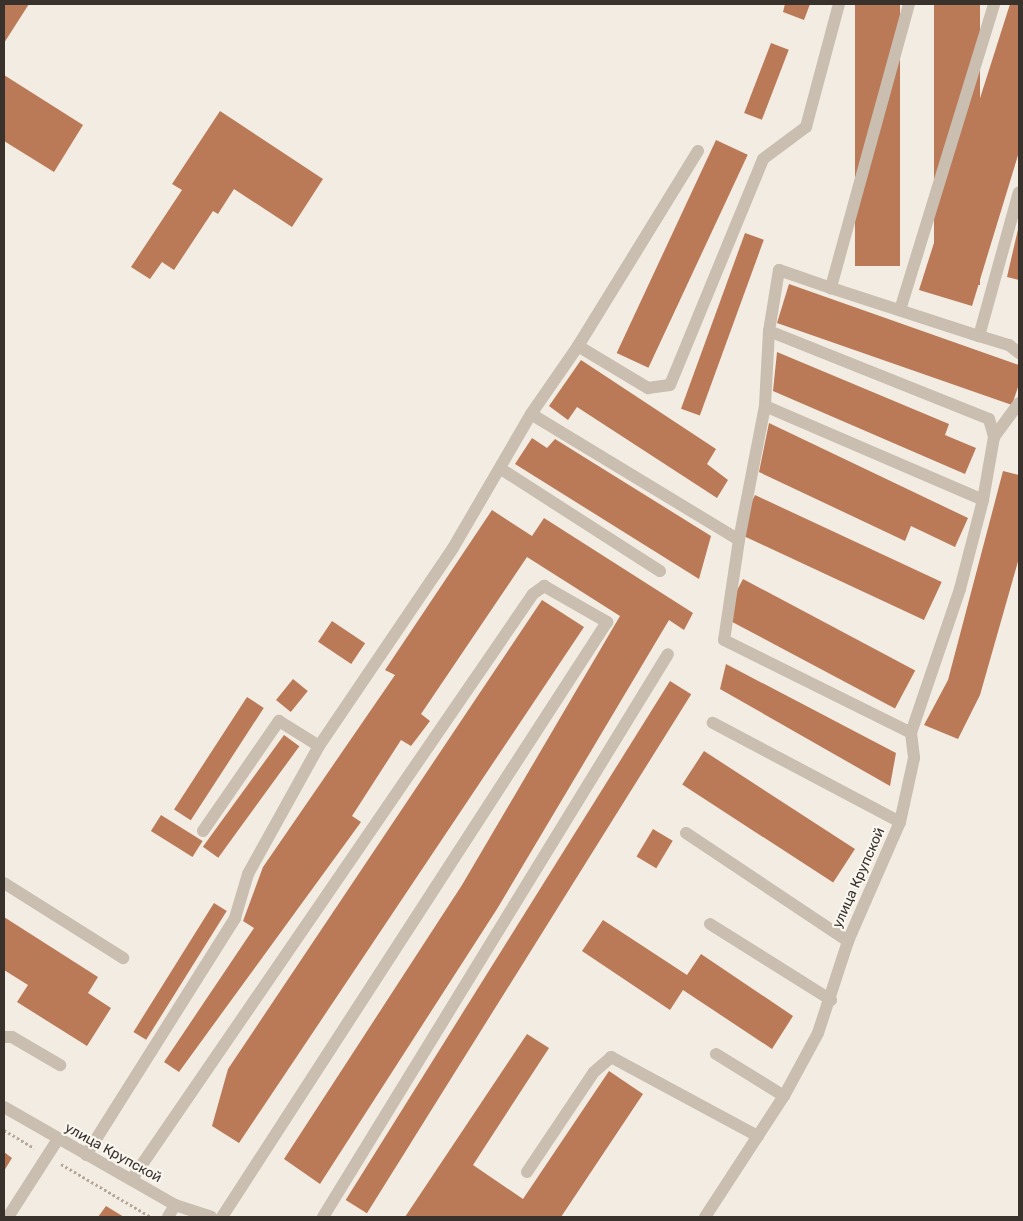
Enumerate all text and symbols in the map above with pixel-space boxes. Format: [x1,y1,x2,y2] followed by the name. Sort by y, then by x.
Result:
[829,825,889,931] street label: улица Крупской
[62,1119,164,1187] street label: улица Крупской

